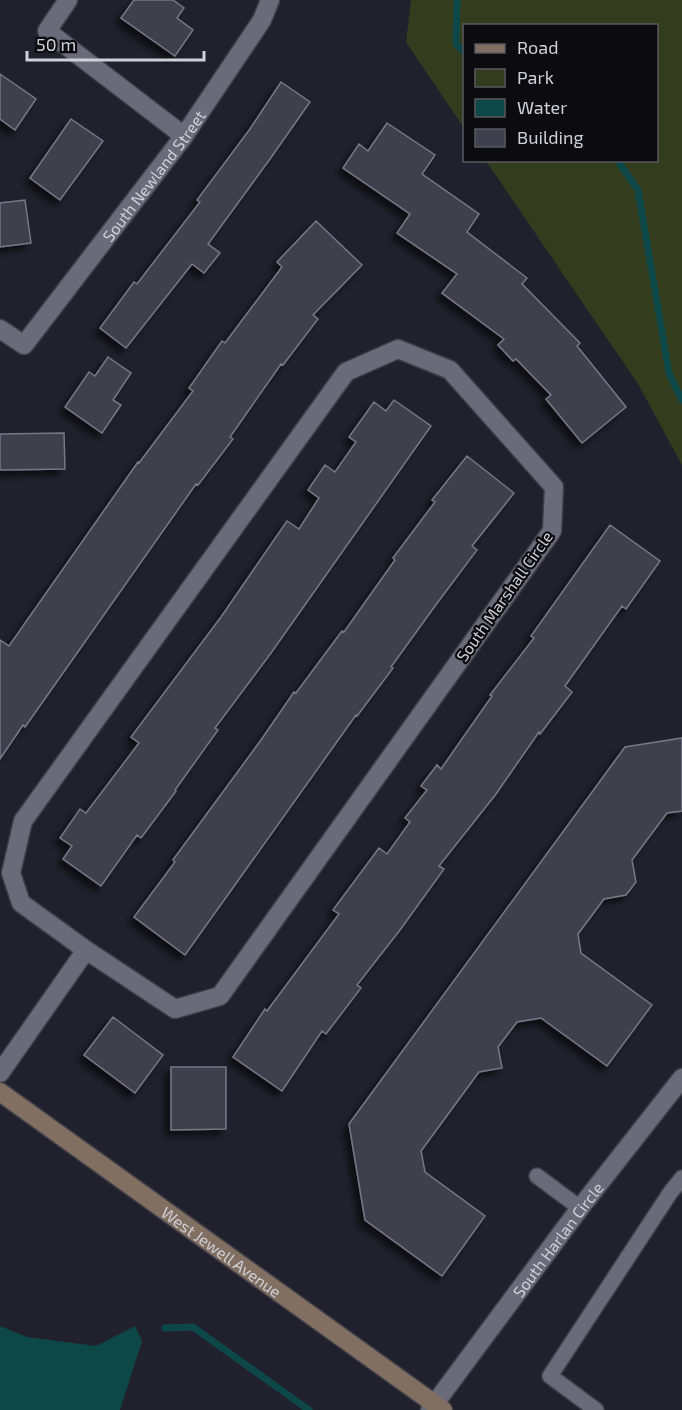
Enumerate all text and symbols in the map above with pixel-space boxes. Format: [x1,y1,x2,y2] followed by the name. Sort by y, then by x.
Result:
[27,24,204,62] scale bar
[463,24,658,162] legend
[36,33,76,55] text: 50 m
[517,36,558,58] text: Road
[517,66,554,88] text: Park
[517,96,567,118] text: Water
[98,106,208,245] street label: South Newland Street
[517,126,584,148] text: Building
[452,527,556,665] street label: South Marshall Circle
[508,1178,607,1300] street label: South Harlan Circle
[158,1202,285,1301] street label: West Jewell Avenue

